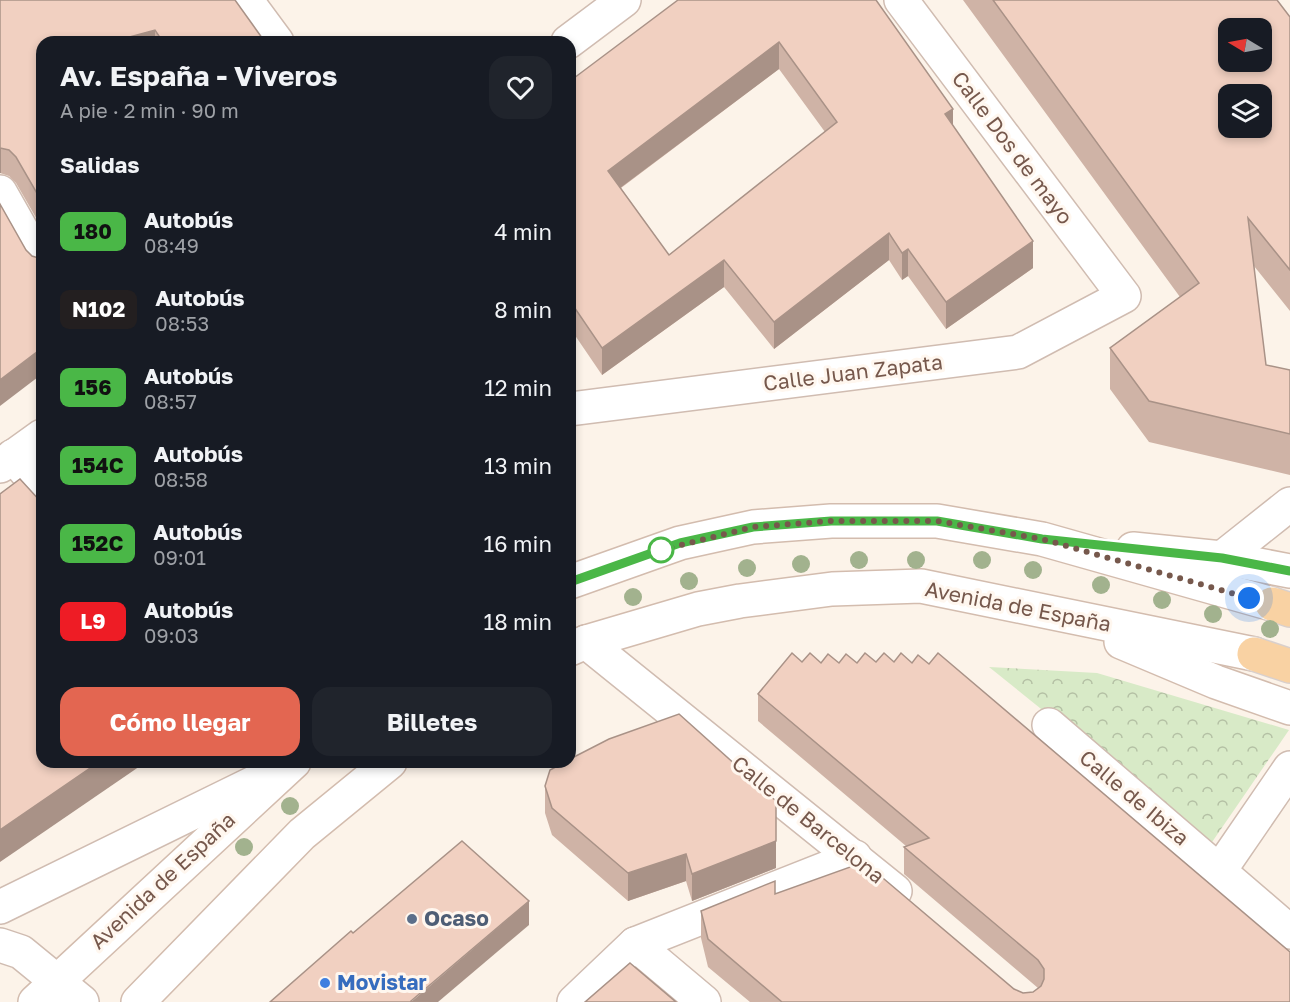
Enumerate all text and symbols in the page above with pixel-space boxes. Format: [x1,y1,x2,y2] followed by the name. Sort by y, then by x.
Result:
[1218,18,1272,72] north arrow
[1218,18,1272,138] map controls
[489,56,552,119] button: heart
[60,59,337,92] text: Av. España - Viveros
[947,66,1079,229] street label: Calle Dos de mayo
[1218,84,1272,138] button: layers
[60,98,239,122] text: A pie · 2 min · 90 m
[60,151,140,178] text: Salidas
[144,206,233,233] text: Autobús
[74,218,112,244] text: 180
[494,218,552,245] text: 4 min
[144,233,199,257] text: 08:49
[155,284,245,311] text: Autobús
[72,296,125,322] text: N102
[494,296,552,323] text: 8 min
[155,311,209,335] text: 08:53
[762,348,944,396] street label: Calle Juan Zapata
[144,362,233,389] text: Autobús
[75,374,111,400] text: 156
[484,374,552,401] text: 12 min
[144,389,197,413] text: 08:57
[154,440,243,467] text: Autobús
[72,452,124,478] text: 154C
[484,452,552,479] text: 13 min
[154,467,208,491] text: 08:58
[153,518,243,545] text: Autobús
[72,530,123,556] text: 152C
[484,530,552,557] text: 16 min
[648,537,674,563] unlabelled marker
[153,545,206,569] text: 09:01
[923,575,1113,637] street label: Avenida de España
[1234,583,1264,613] your location
[144,596,233,623] text: Autobús
[80,608,106,634] text: L9
[484,608,552,635] text: 18 min
[144,623,199,647] text: 09:03
[60,687,300,756] button: Cómo llegar
[312,687,552,756] button: Billetes
[1075,744,1195,851] street label: Calle de Ibiza
[727,750,890,889] street label: Calle de Barcelona
[84,806,240,954] street label: Avenida de España
[424,905,489,931] place label: Ocaso
[405,912,419,926] marker: Ocaso
[337,969,427,995] place label: Movistar
[318,976,332,990] marker: Movistar

